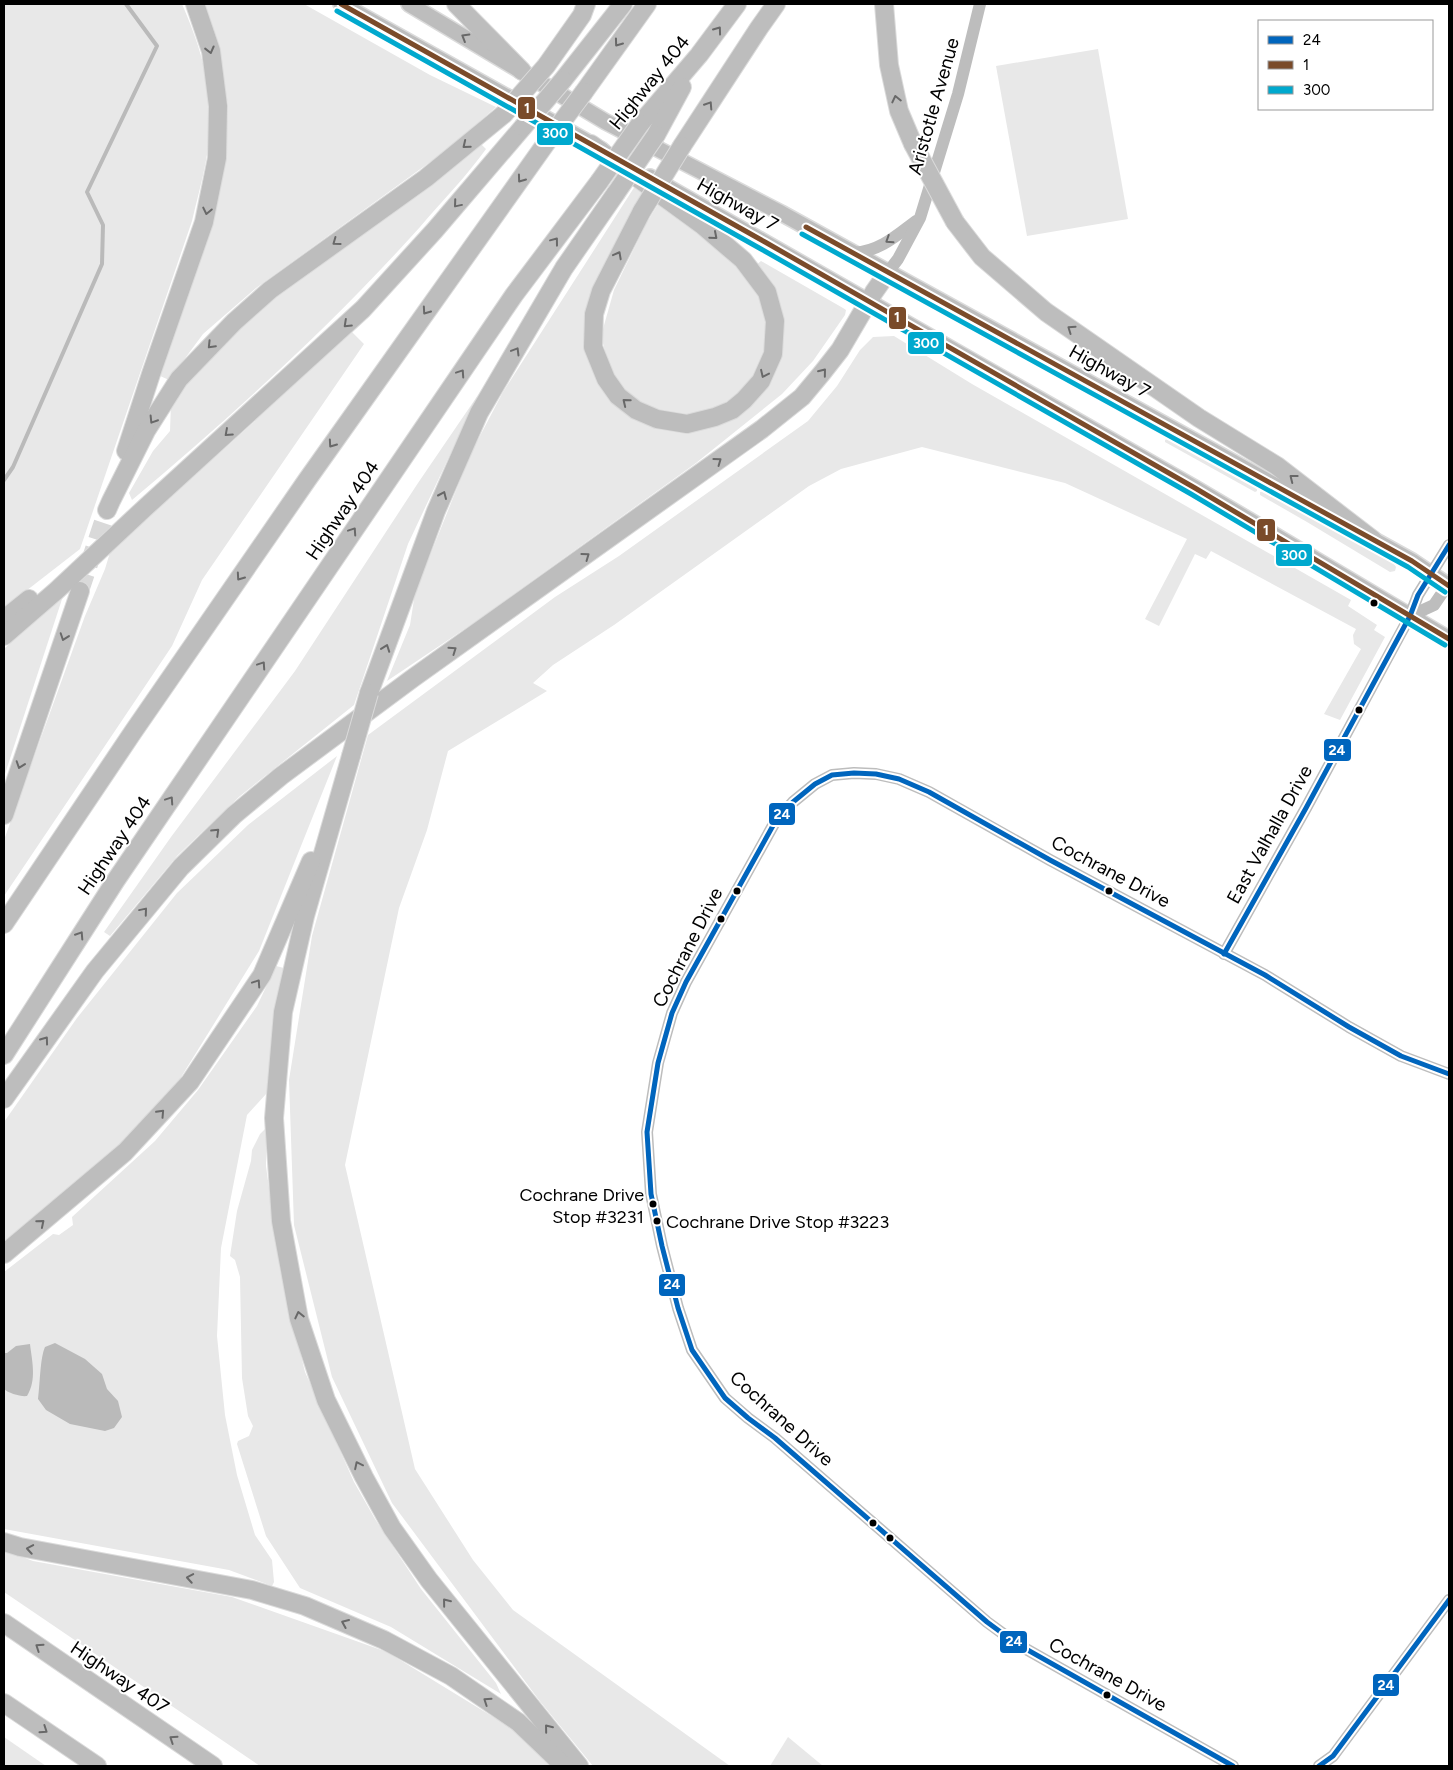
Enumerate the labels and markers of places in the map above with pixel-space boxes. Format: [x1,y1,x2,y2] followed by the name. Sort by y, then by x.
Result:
[1369,598,1379,608] unlabelled marker
[1354,705,1364,715] unlabelled marker
[732,886,742,896] unlabelled marker
[1104,886,1114,896] unlabelled marker
[716,914,726,924] unlabelled marker
[520,1184,644,1228] place label: Cochrane Drive Stop #3231
[648,1199,658,1209] marker: Cochrane Drive Stop #3231
[666,1211,889,1233] place label: Cochrane Drive Stop #3223
[652,1216,662,1226] marker: Cochrane Drive Stop #3223
[868,1518,878,1528] unlabelled marker
[885,1533,895,1543] unlabelled marker
[1102,1690,1112,1700] unlabelled marker

